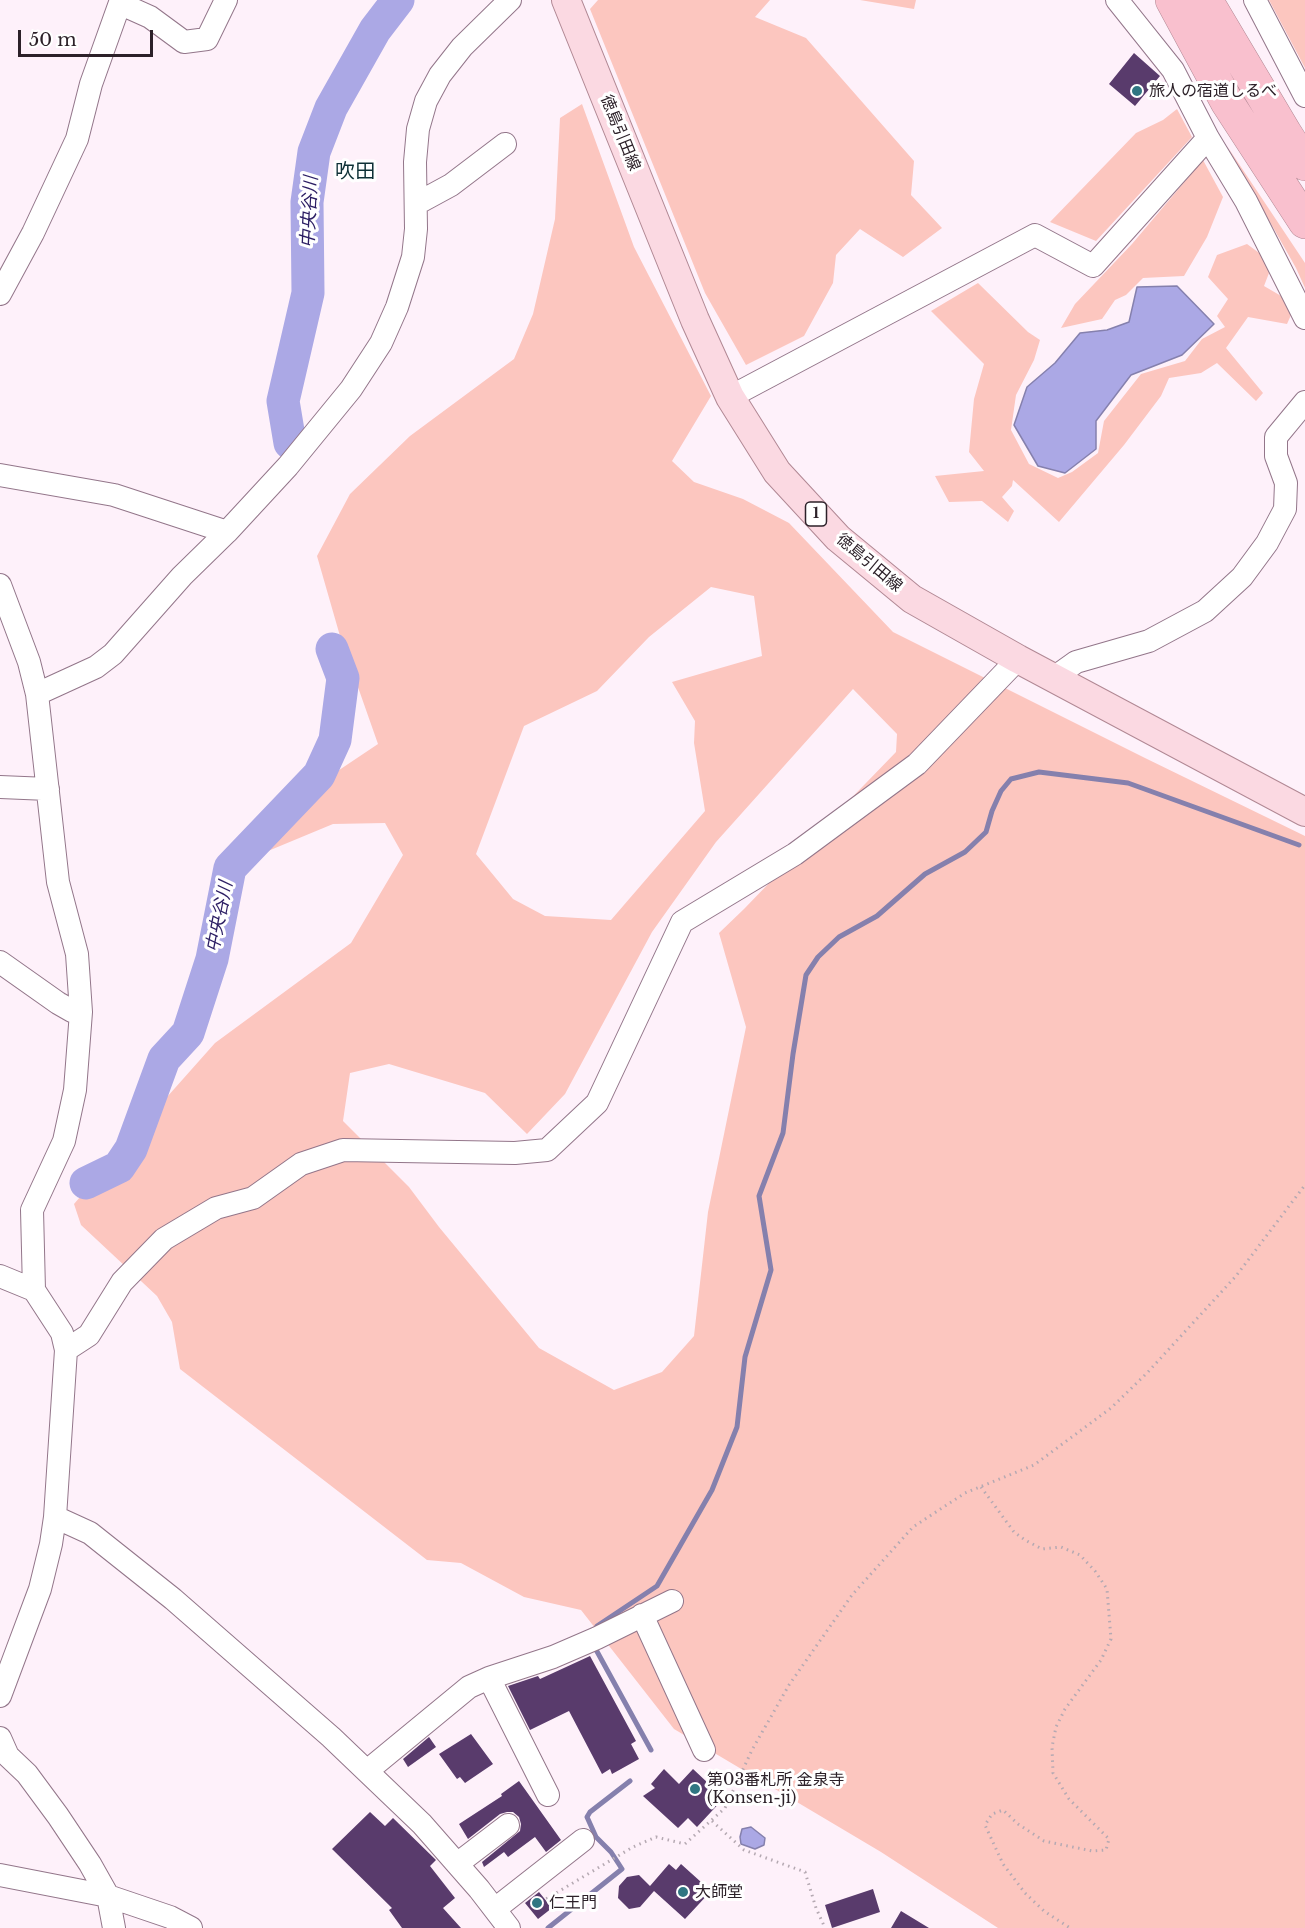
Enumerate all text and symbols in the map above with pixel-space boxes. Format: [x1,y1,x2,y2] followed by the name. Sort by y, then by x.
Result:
[21,18,156,56] scale bar
[29,29,77,51] text: 50 m
[1149,81,1277,101] place label: 旅人の宿道しるべ
[1130,84,1144,98] marker: 旅人の宿道しるべ
[596,92,644,174] street label: 徳島引田線
[335,160,375,184] district label: 吹田
[297,175,323,249] water label: 中央谷川
[806,502,826,526] road number: 1
[832,530,906,596] street label: 徳島引田線
[203,880,237,954] water label: 中央谷川
[707,1770,845,1808] place label: 第03番札所 金泉寺 (Konsen-ji)
[688,1782,702,1796] marker: 第03番札所 金泉寺 (Konsen-ji)
[695,1882,743,1902] place label: 大師堂
[676,1885,690,1899] marker: 大師堂
[549,1893,597,1913] place label: 仁王門
[530,1896,544,1910] marker: 仁王門

